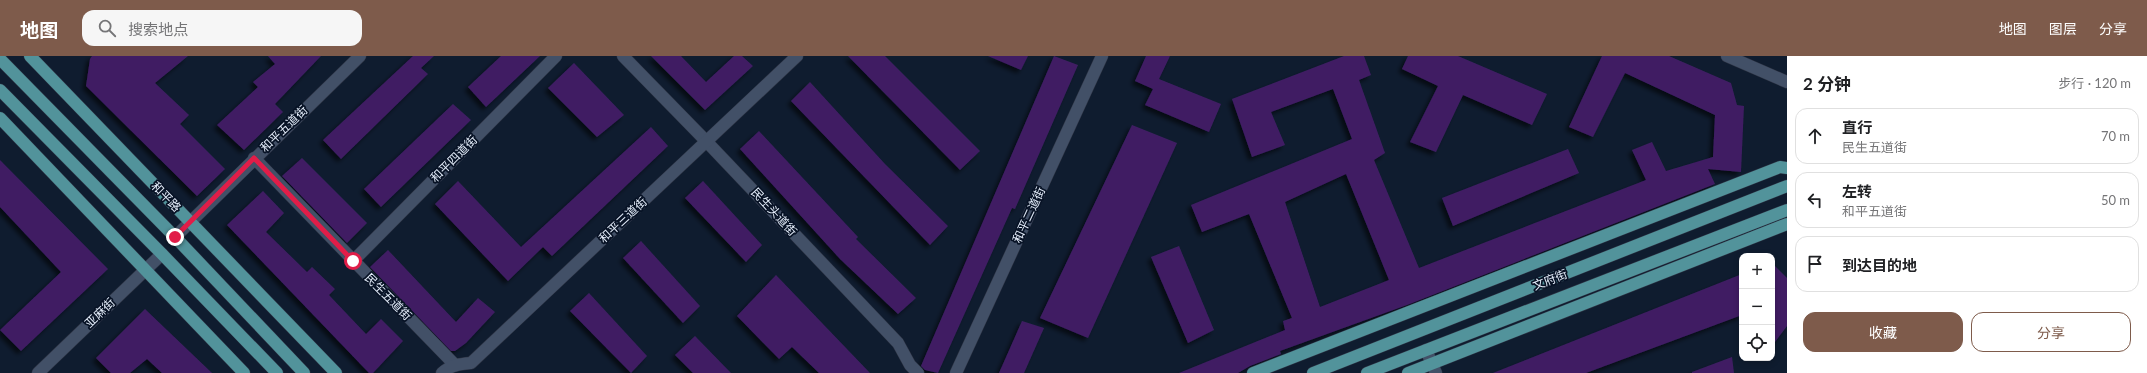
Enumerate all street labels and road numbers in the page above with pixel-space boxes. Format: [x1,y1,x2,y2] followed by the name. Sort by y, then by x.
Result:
[257,102,310,155] street label: 和平五道街
[427,132,480,185] street label: 和平四道街
[148,178,184,215] street label: 和平路
[1009,184,1048,245] street label: 和平二道街
[748,185,800,239] street label: 民生头道街
[596,194,650,246] street label: 和平三道街
[1530,266,1569,293] street label: 文府街
[362,270,415,323] street label: 民生五道街
[81,295,118,331] street label: 亚麻街

